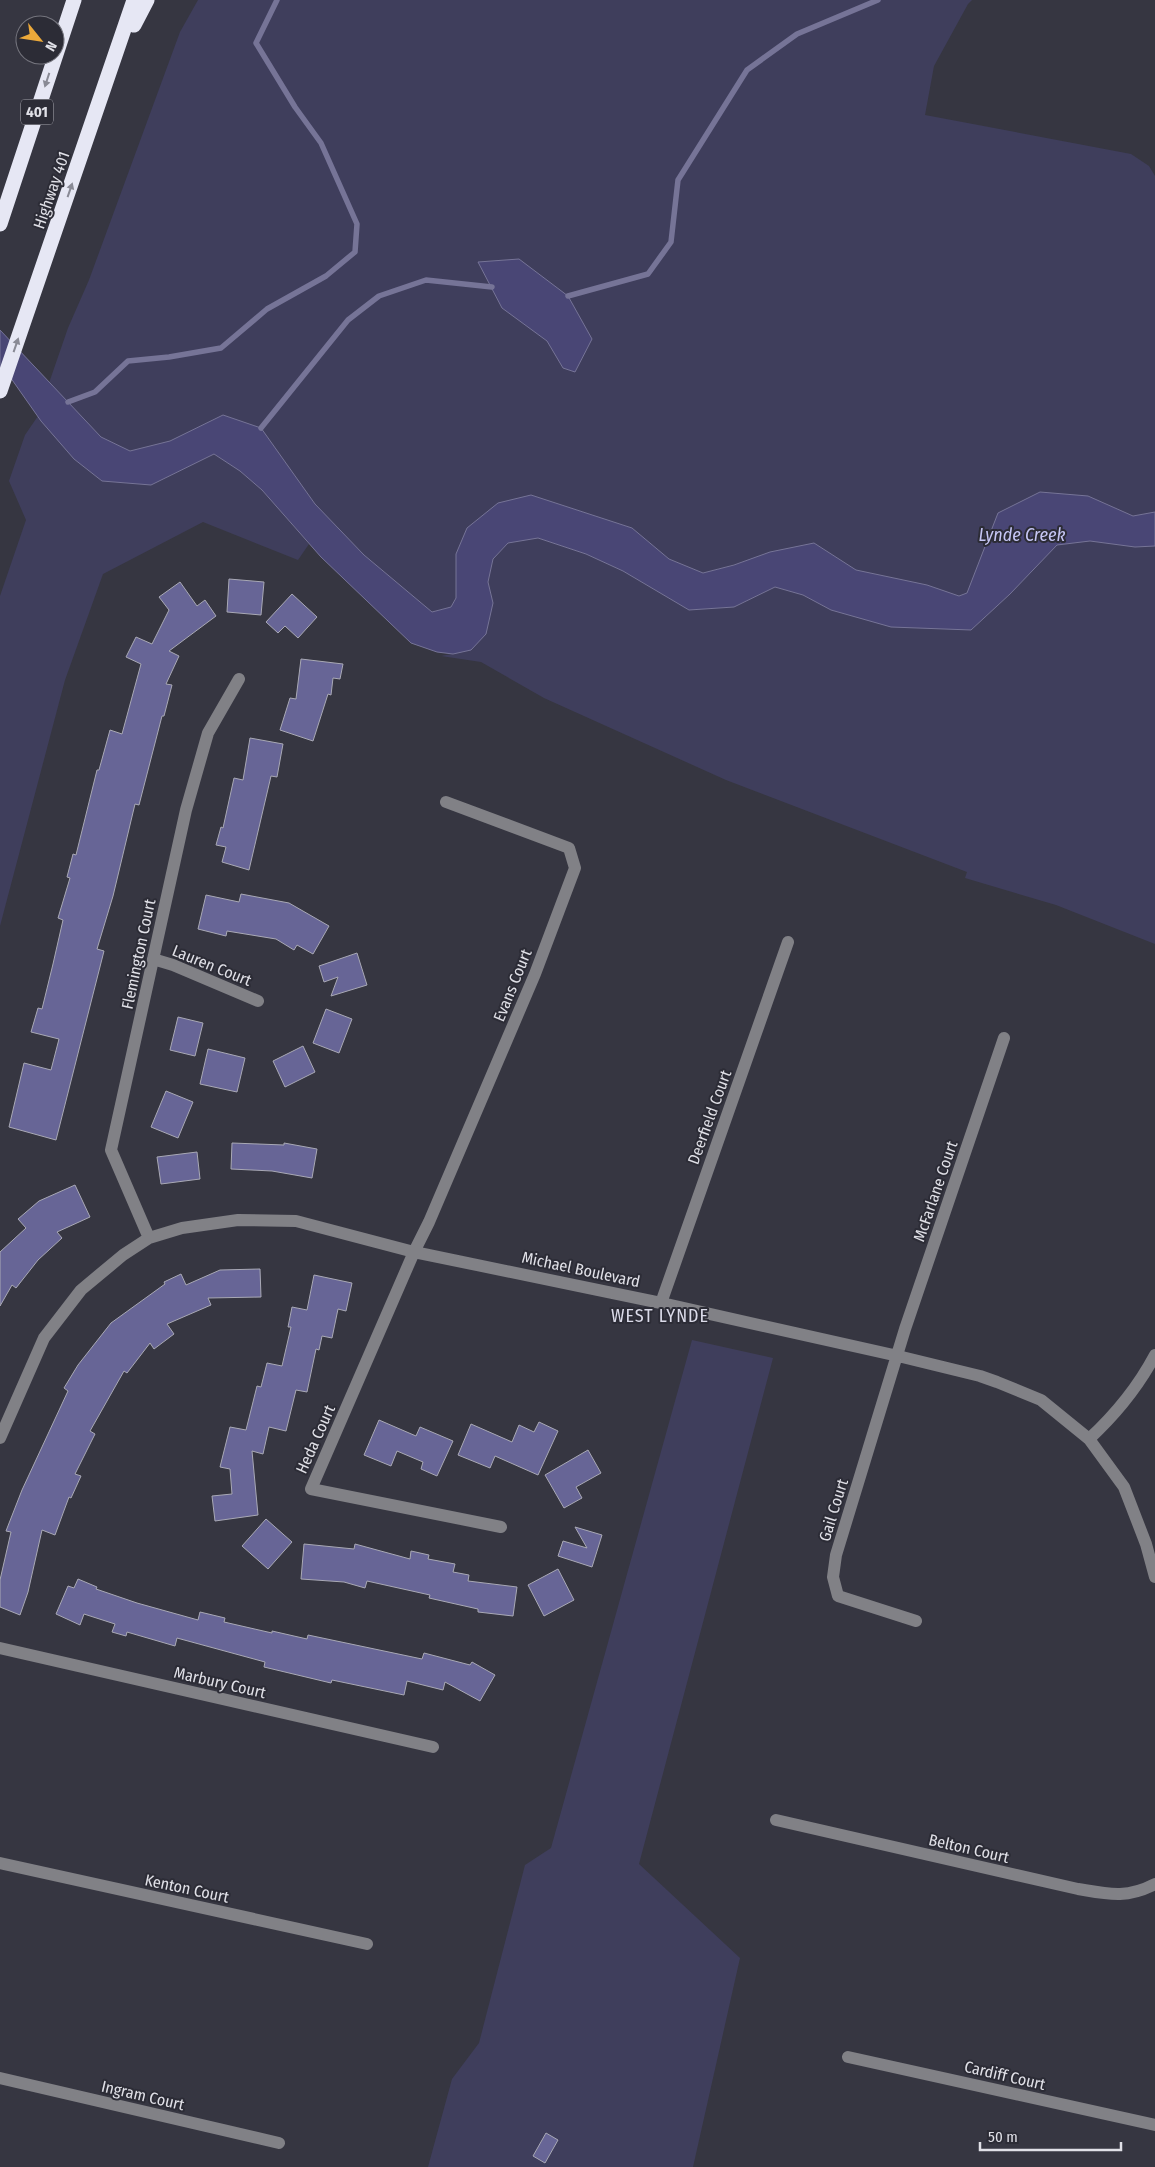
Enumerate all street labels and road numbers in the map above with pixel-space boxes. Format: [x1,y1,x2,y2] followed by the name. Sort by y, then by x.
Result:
[21,100,53,124] road number: 401
[29,149,74,231] street label: Highway 401
[118,897,160,1011] street label: Flemington Court
[169,941,255,990] street label: Lauren Court
[489,946,536,1024] street label: Evans Court
[684,1067,736,1167] street label: Deerfield Court
[909,1138,962,1244] street label: McFarlane Court
[520,1248,642,1291] street label: Michael Boulevard
[292,1401,339,1476] street label: Heda Court
[815,1476,852,1544] street label: Gail Court
[172,1663,268,1702] street label: Marbury Court
[927,1830,1012,1867] street label: Belton Court
[143,1870,231,1907] street label: Kenton Court
[963,2057,1048,2094] street label: Cardiff Court
[100,2077,187,2114] street label: Ingram Court

